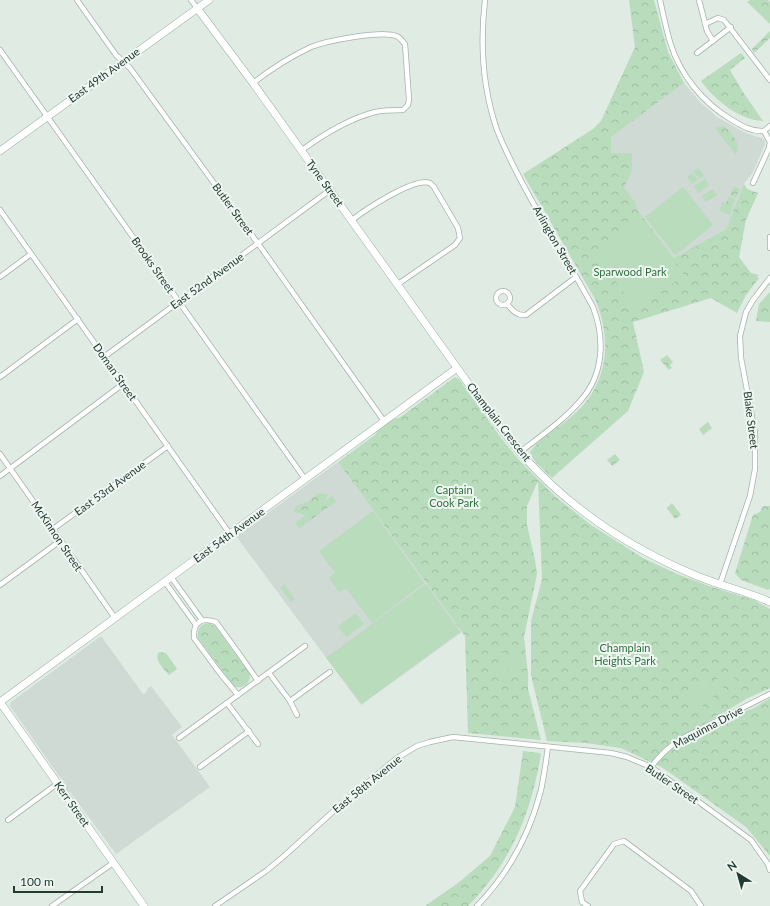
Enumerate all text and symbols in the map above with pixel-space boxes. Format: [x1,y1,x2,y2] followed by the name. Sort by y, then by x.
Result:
[66,44,142,105] street label: East 49th Avenue
[304,157,347,209] street label: Tyne Street
[210,180,257,237] street label: Butler Street
[531,203,580,276] street label: Arlington Street
[129,234,178,295] street label: Brooks Street
[168,250,246,311] street label: East 52nd Avenue
[594,265,667,278] park label: Sparwood Park
[91,341,140,403] street label: Doman Street
[465,380,534,464] street label: Champlain Crescent
[742,390,761,450] street label: Blake Street
[72,457,148,518] street label: East 53rd Avenue
[429,483,479,509] park label: Captain Cook Park
[29,498,86,573] street label: McKinnon Street
[191,504,267,565] street label: East 54th Avenue
[594,641,656,667] park label: Champlain Heights Park
[671,703,745,750] street label: Maquinna Drive
[330,752,404,815] street label: East 58th Avenue
[643,761,701,806] street label: Butler Street
[52,779,93,829] street label: Kerr Street
[718,854,758,894] north arrow
[724,858,739,873] text: N
[14,868,102,894] scale bar
[20,874,54,889] text: 100 m

